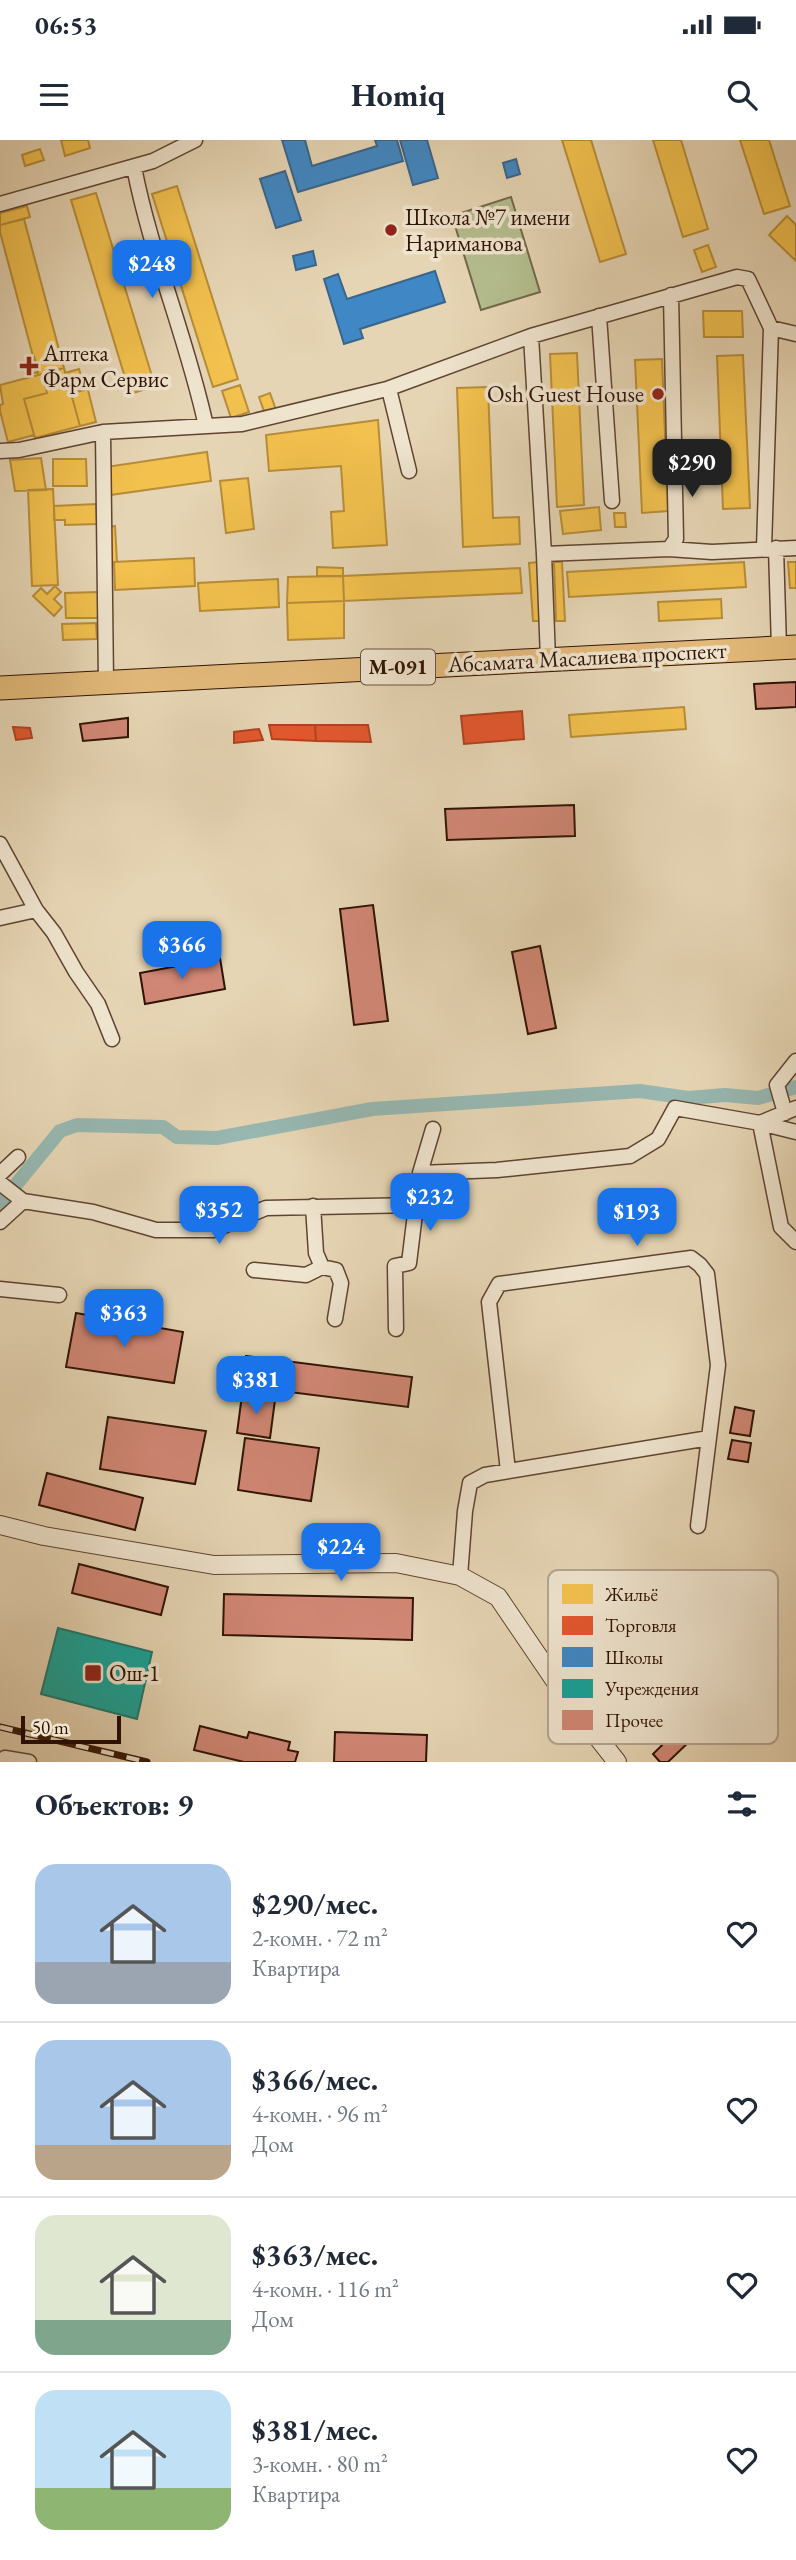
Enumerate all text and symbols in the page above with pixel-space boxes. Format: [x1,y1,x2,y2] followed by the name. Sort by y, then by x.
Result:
[35,8,97,42] text: 06:53
[351,74,445,116] text: Homiq
[35,76,73,114] icon: menu
[723,76,761,114] icon: search
[405,202,570,258] place label: Школа №7 имени Нариманова
[383,222,399,238] marker: Школа №7 имени Нариманова
[111,240,193,300] pin: $248
[128,248,176,278] text: $248
[42,338,169,394] place label: Аптека Фарм Сервис
[21,358,37,374] marker: Аптека Фарм Сервис
[487,379,644,409] place label: Osh Guest House
[650,386,666,402] marker: Osh Guest House
[651,440,733,499] pin: $290
[668,447,716,477] text: $290
[446,635,728,679] street label: Абсамата Масалиева проспект
[361,650,435,684] road number: М-091
[141,922,223,981] pin: $366
[158,929,206,959] text: $366
[389,1174,471,1233] pin: $232
[406,1181,454,1211] text: $232
[178,1186,260,1246] pin: $352
[596,1188,678,1248] pin: $193
[195,1194,243,1224] text: $352
[613,1196,661,1226] text: $193
[83,1290,165,1349] pin: $363
[100,1297,148,1327] text: $363
[215,1356,297,1416] pin: $381
[232,1364,280,1394] text: $381
[300,1524,382,1583] pin: $224
[317,1531,365,1561] text: $224
[548,1570,778,1744] legend
[604,1582,658,1607] text: Жильё
[605,1613,677,1638] text: Торговля
[605,1645,663,1670] text: Школы
[109,1658,160,1688] place label: Ош-1
[83,1663,103,1683] marker: Ош-1
[604,1676,700,1701] text: Учреждения
[605,1708,663,1733] text: Прочее
[21,1713,121,1745] scale bar
[32,1715,69,1740] text: 50 m
[35,1785,193,1824] text: Объектов: 9
[723,1785,761,1823] icon: filters
[252,1884,378,1923] text: $290/мес.
[91,1892,175,1976] icon: home
[723,1915,761,1953] icon: heart
[252,1923,388,1953] text: 2-комн. · 72 m²
[252,1953,340,1983] text: Квартира
[252,2060,378,2099] text: $366/мес.
[91,2068,175,2152] icon: home
[723,2091,761,2129] icon: heart
[252,2099,388,2129] text: 4-комн. · 96 m²
[252,2129,294,2159] text: Дом
[252,2235,378,2274] text: $363/мес.
[91,2243,175,2327] icon: home
[723,2266,761,2304] icon: heart
[252,2274,399,2304] text: 4-комн. · 116 m²
[252,2304,294,2334] text: Дом
[252,2410,378,2449] text: $381/мес.
[91,2418,175,2502] icon: home
[723,2441,761,2479] icon: heart
[252,2449,388,2479] text: 3-комн. · 80 m²
[252,2479,340,2509] text: Квартира

